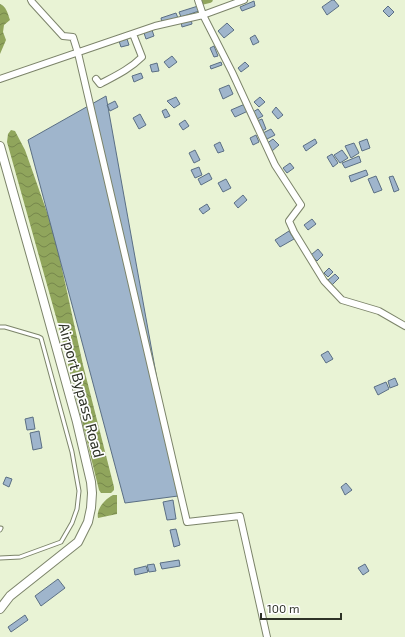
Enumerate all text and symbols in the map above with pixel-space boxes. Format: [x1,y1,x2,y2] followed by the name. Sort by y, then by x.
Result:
[55,321,109,459] street label: Airport Bypass Road
[261,595,341,621] scale bar
[267,601,299,615] text: 100 m

